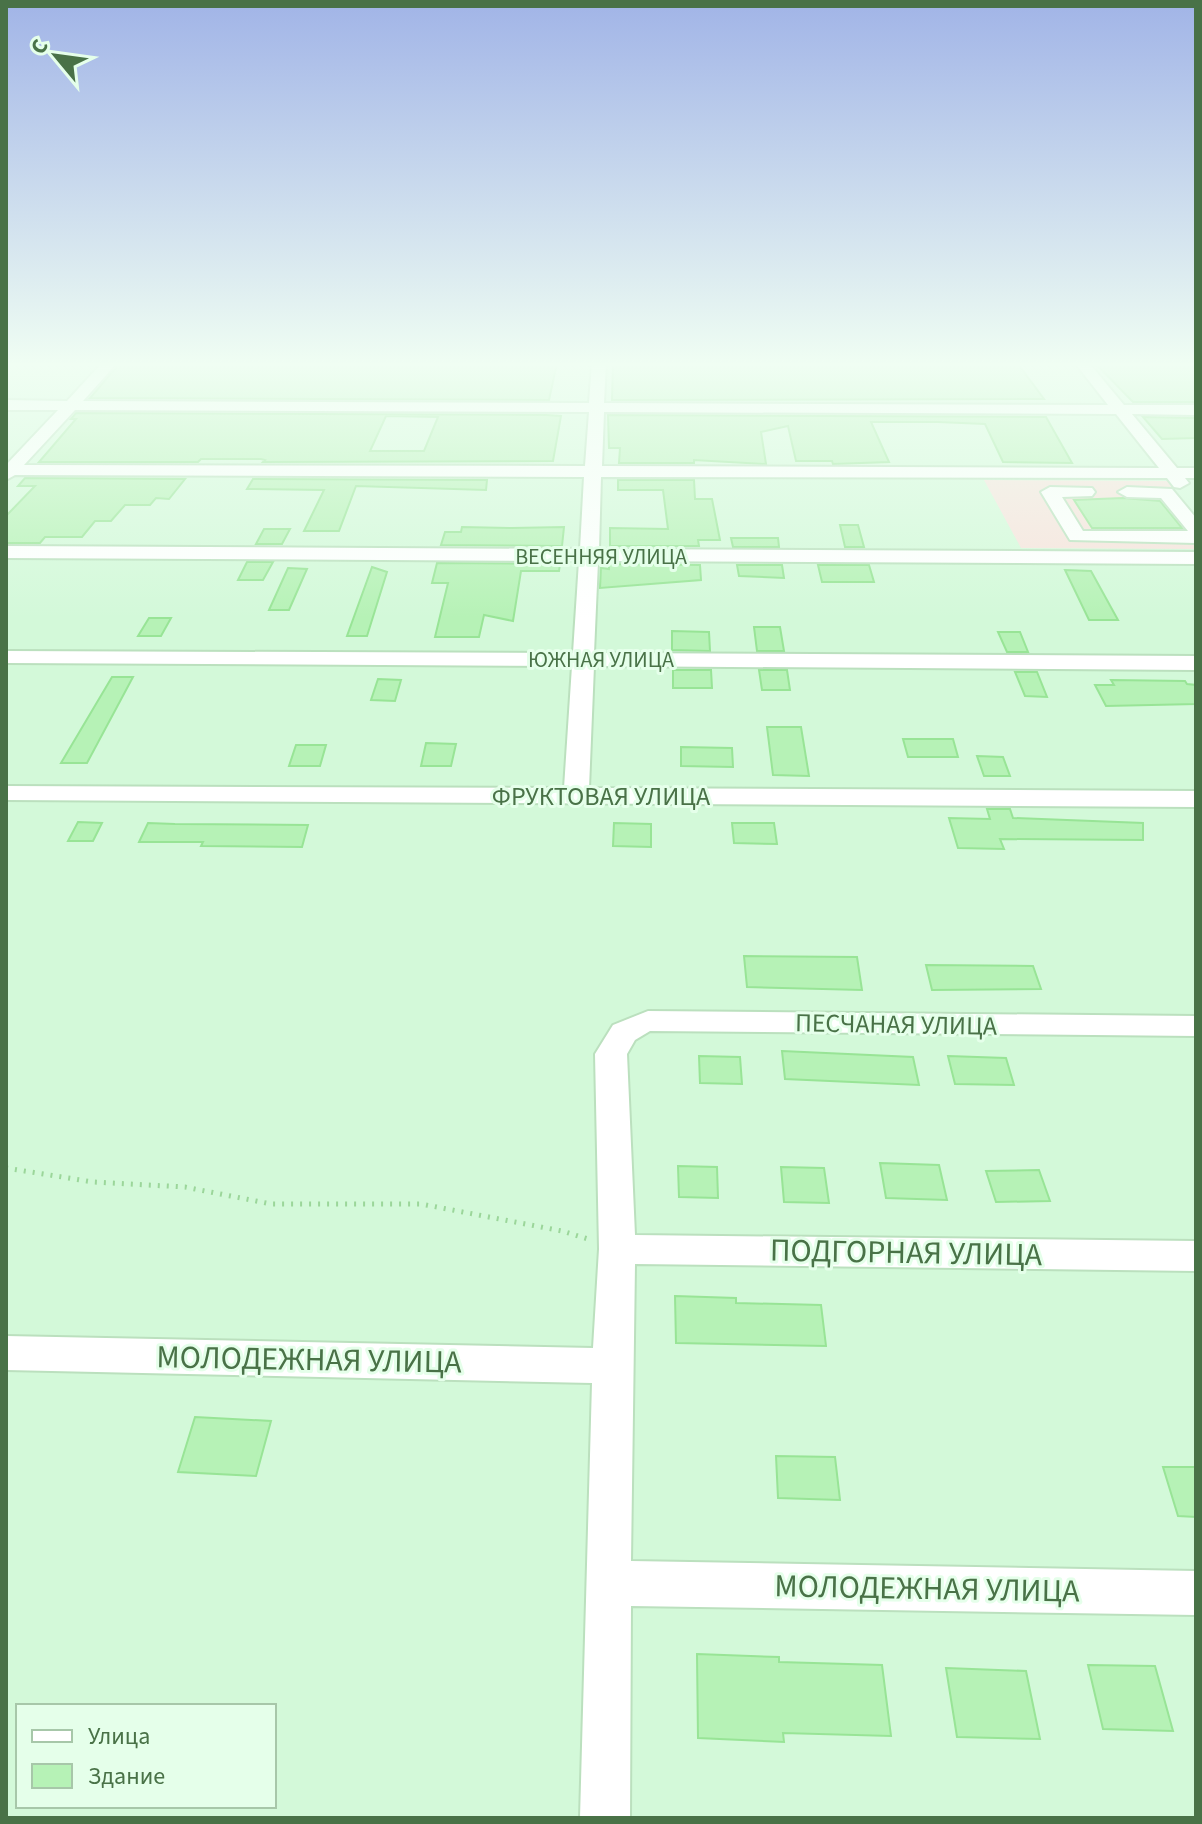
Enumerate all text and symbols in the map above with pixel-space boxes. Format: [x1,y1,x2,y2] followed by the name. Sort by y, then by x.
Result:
[16,16,96,96] north arrow
[22,33,57,60] text: С
[515,541,687,573] street label: ВЕСЕННЯЯ УЛИЦА
[528,644,674,676] street label: ЮЖНАЯ УЛИЦА
[492,778,711,815] street label: ФРУКТОВАЯ УЛИЦА
[795,1004,998,1045] street label: ПЕСЧАНАЯ УЛИЦА
[769,1228,1043,1278] street label: ПОДГОРНАЯ УЛИЦА
[156,1334,463,1386] street label: МОЛОДЕЖНАЯ УЛИЦА
[774,1563,1081,1615] street label: МОЛОДЕЖНАЯ УЛИЦА
[16,1704,276,1808] legend
[88,1719,150,1754] text: Улица
[88,1759,165,1794] text: Здание

